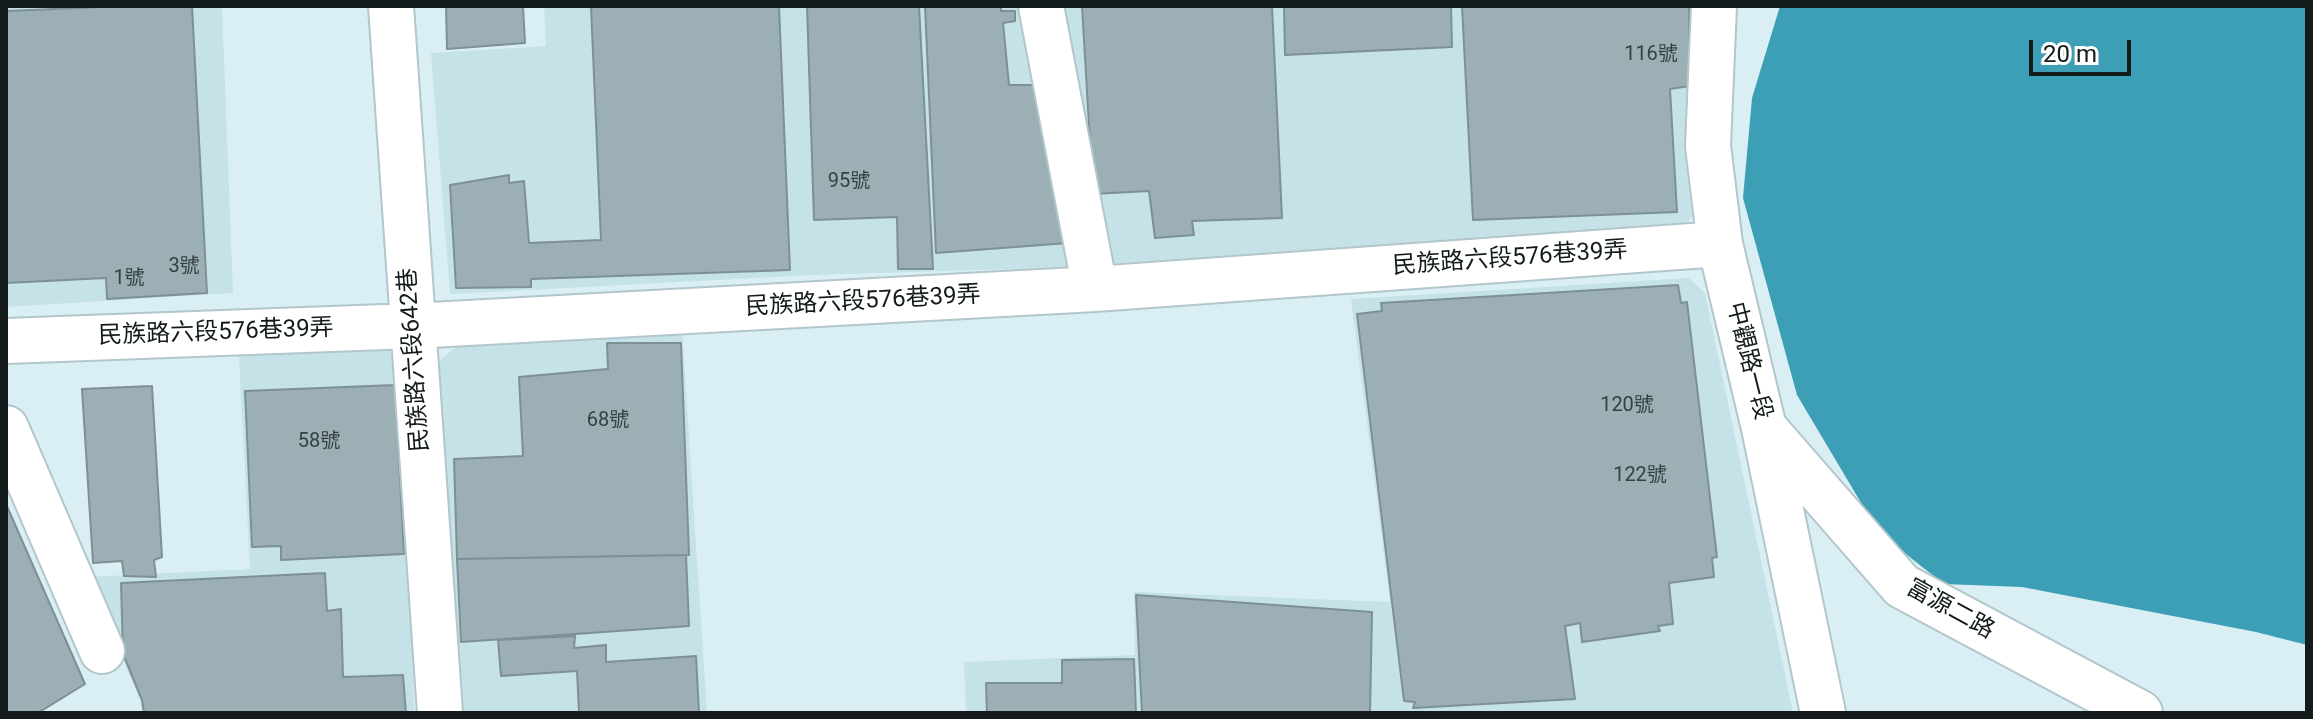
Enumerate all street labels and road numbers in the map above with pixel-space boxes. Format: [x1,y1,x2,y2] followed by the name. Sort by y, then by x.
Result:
[1392,236,1628,282] street label: 民族路六段576巷39弄
[394,267,436,453] street label: 民族路六段642巷
[745,281,981,323] street label: 民族路六段576巷39弄
[1720,299,1776,423] street label: 中觀路一段
[98,315,334,351] street label: 民族路六段576巷39弄
[1901,574,1999,646] street label: 富源二路

